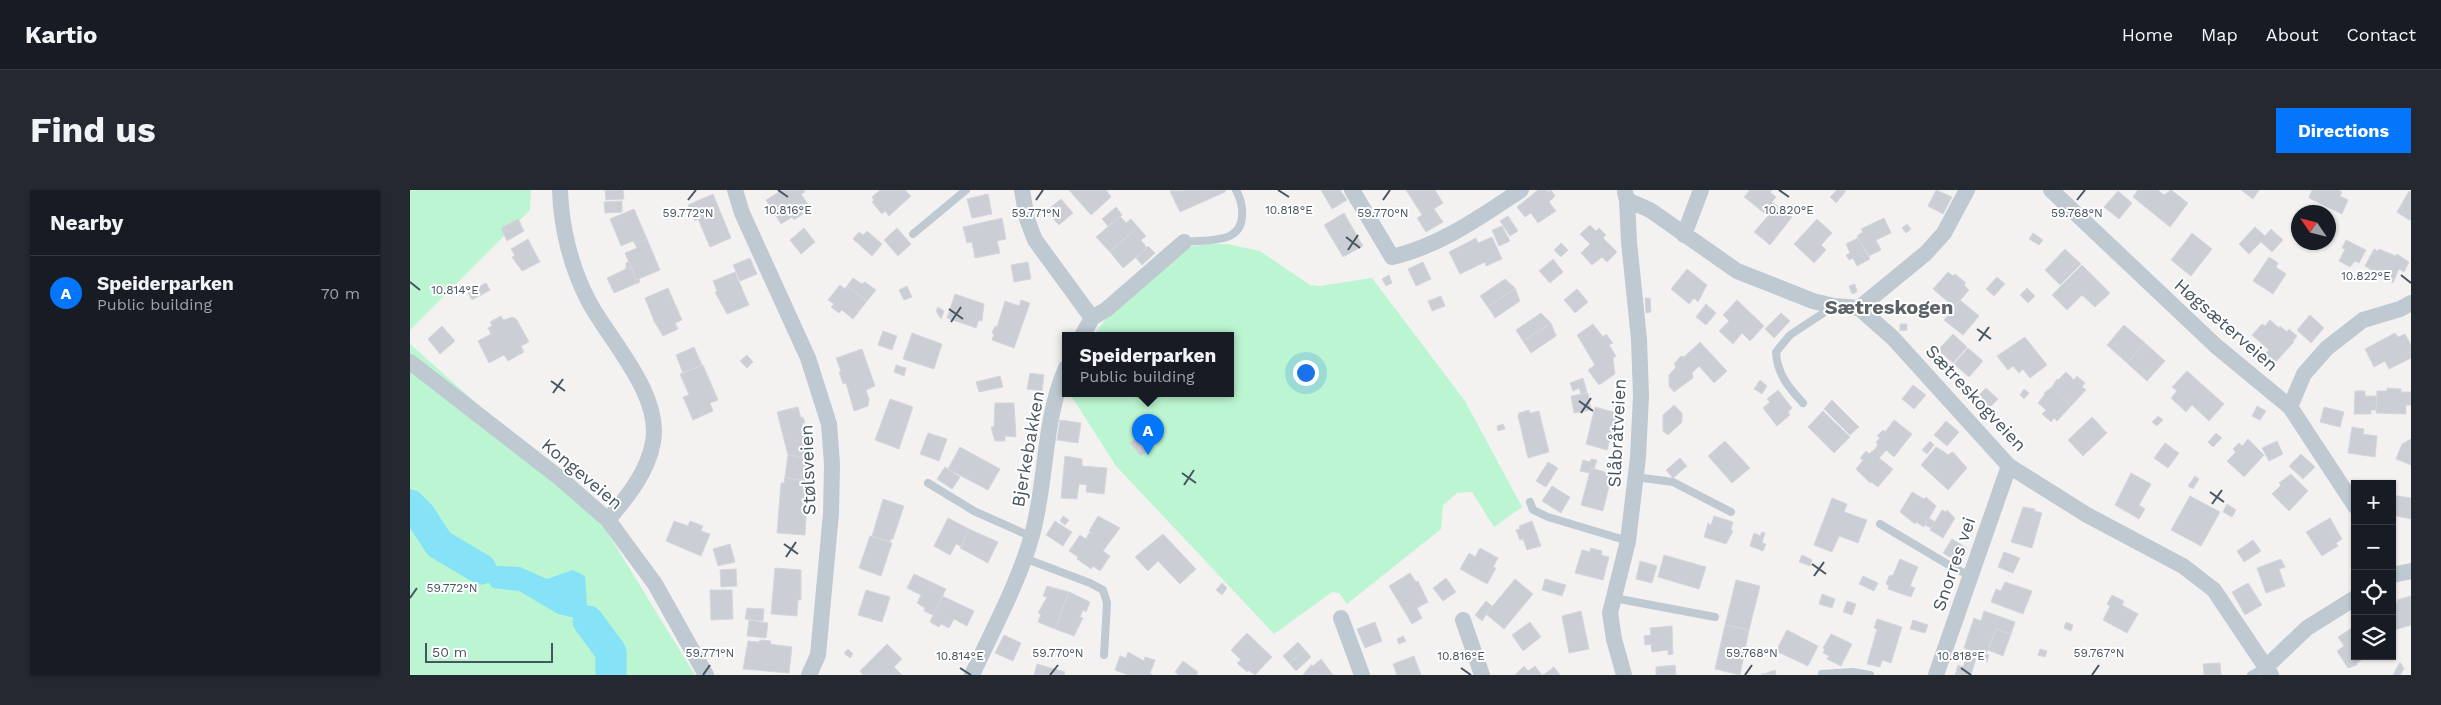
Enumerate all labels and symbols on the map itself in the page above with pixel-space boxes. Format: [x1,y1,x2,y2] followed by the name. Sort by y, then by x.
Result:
[764,203,812,217] text: 10.816°E
[1265,203,1313,217] text: 10.818°E
[1764,203,1814,217] text: 10.820°E
[2291,205,2336,250] north arrow
[662,206,714,220] text: 59.772°N
[1012,206,1060,220] text: 59.771°N
[1357,206,1409,220] text: 59.770°N
[2051,206,2103,220] text: 59.768°N
[2341,269,2391,283] text: 10.822°E
[2170,274,2282,375] street label: Høgsæterveien
[431,283,479,297] text: 10.814°E
[1825,295,1953,319] district label: Sætreskogen
[1922,340,2031,455] street label: Sætreskogveien
[1293,360,1319,386] your location
[1603,378,1630,488] street label: Slåbråtveien
[1007,389,1048,509] street label: Bjerkebakken
[1132,414,1164,455] pin: A
[795,424,820,516] street label: Stølsveien
[538,434,627,513] street label: Kongeveien
[1928,514,1979,614] street label: Snorres vei
[426,581,478,595] text: 59.772°N
[425,640,552,663] scale bar
[686,646,734,660] text: 59.771°N
[1032,646,1084,660] text: 59.770°N
[1726,646,1778,660] text: 59.768°N
[2073,646,2125,660] text: 59.767°N
[936,649,984,663] text: 10.814°E
[1437,649,1485,663] text: 10.816°E
[1937,649,1985,663] text: 10.818°E

